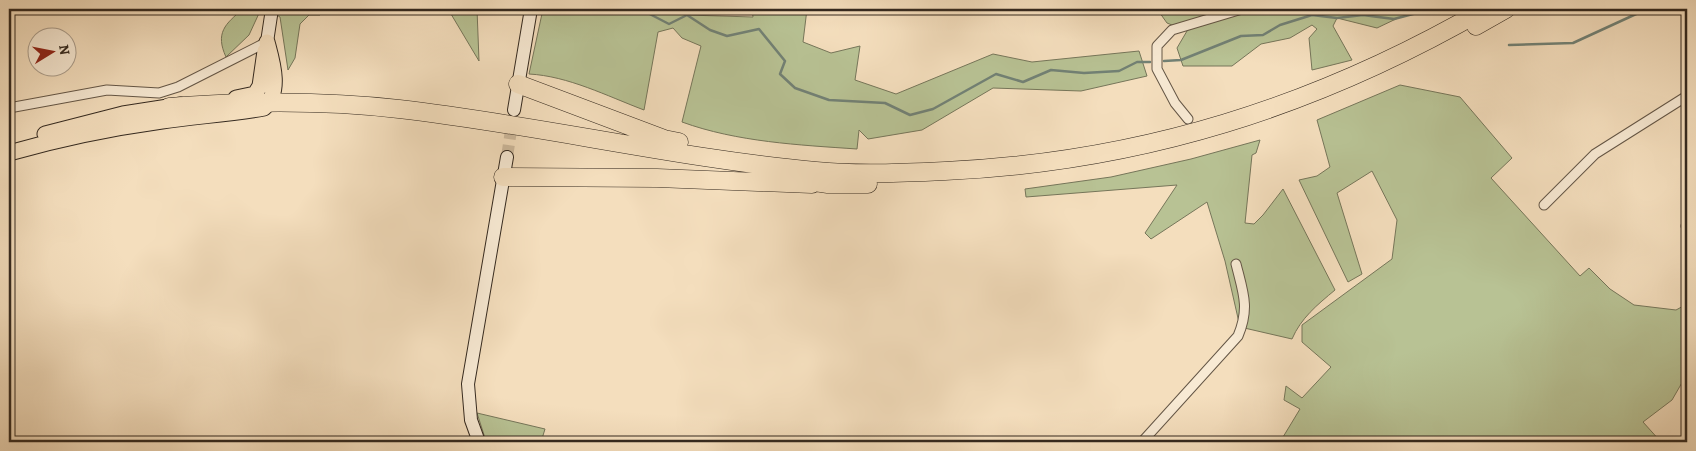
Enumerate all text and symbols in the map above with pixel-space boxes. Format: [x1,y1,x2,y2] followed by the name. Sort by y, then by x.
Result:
[28,28,78,78] north arrow
[54,43,75,57] text: N

